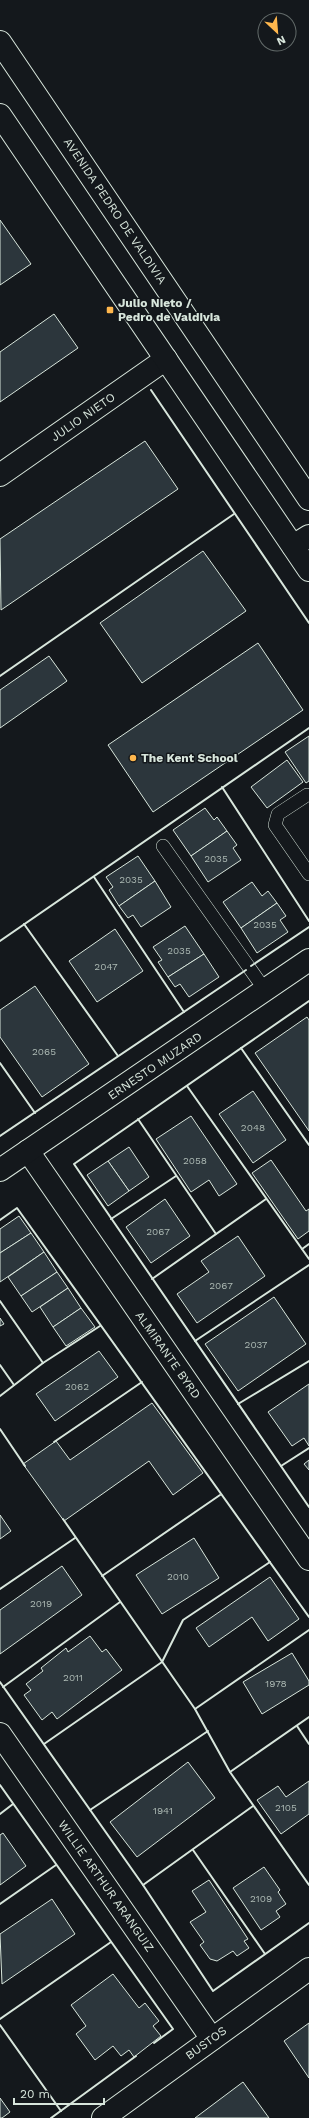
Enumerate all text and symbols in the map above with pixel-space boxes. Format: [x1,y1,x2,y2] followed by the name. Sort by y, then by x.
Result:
[257,12,297,52] north arrow
[275,33,288,48] text: N
[61,135,169,287] street label: AVENIDA PEDRO DE VALDIVIA
[118,296,220,324] place label: Julio Nieto / Pedro de Valdivia
[105,305,115,315] marker: Julio Nieto / Pedro de Valdivia
[48,390,118,444] street label: JULIO NIETO
[141,751,238,765] place label: The Kent School
[128,753,138,763] marker: The Kent School
[204,853,228,864] house number: 2035
[119,874,143,885] house number: 2035
[253,919,277,930] house number: 2035
[167,945,191,956] house number: 2035
[94,961,118,972] house number: 2047
[105,1029,205,1103] street label: ERNESTO MUZARD
[32,1046,56,1057] house number: 2065
[241,1122,265,1133] house number: 2048
[183,1155,207,1166] house number: 2058
[146,1226,170,1237] house number: 2067
[209,1280,233,1291] house number: 2067
[133,1309,203,1401] street label: ALMIRANTE BYRD
[245,1339,268,1350] house number: 2037
[65,1381,89,1392] house number: 2062
[167,1571,189,1582] house number: 2010
[30,1598,52,1609] house number: 2019
[63,1672,83,1683] house number: 2011
[265,1678,287,1689] house number: 1978
[275,1802,297,1813] house number: 2105
[153,1805,173,1816] house number: 1941
[55,1818,157,1954] street label: WILLIE ARTHUR ARANGUIZ
[250,1893,272,1904] house number: 2109
[183,2023,229,2063] street label: BUSTOS
[14,2080,104,2106] scale bar
[20,2087,50,2101] text: 20 m

